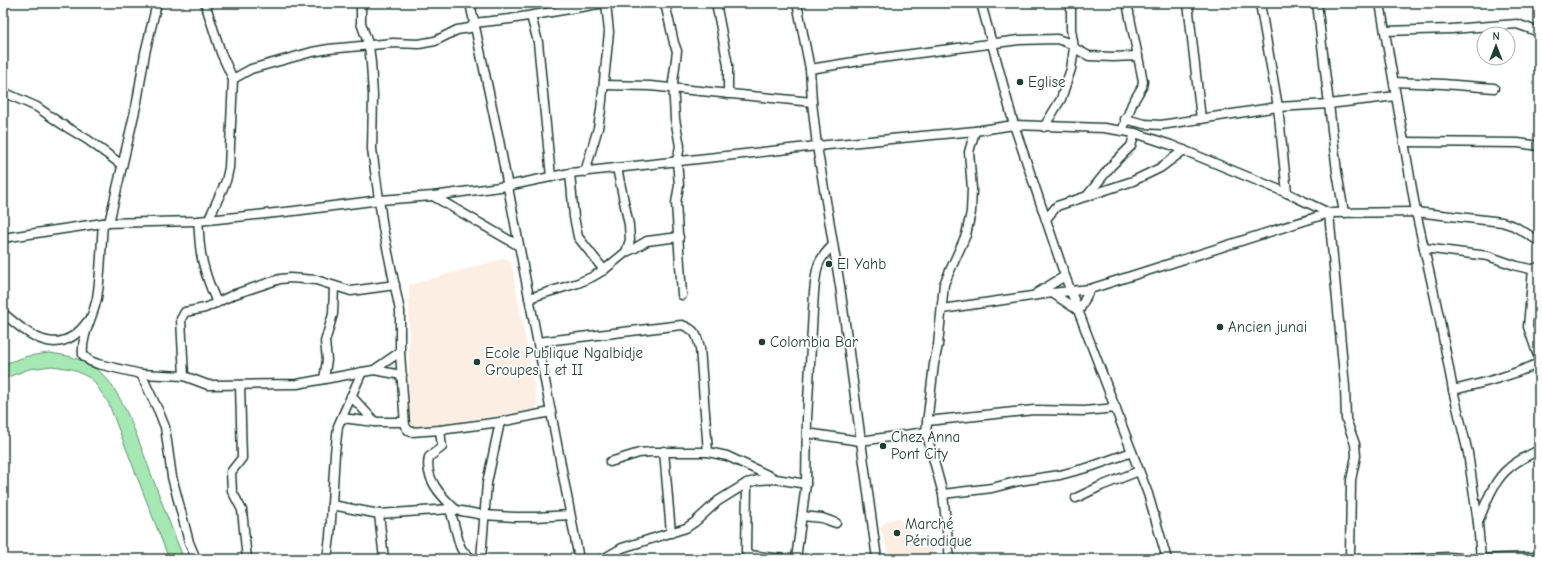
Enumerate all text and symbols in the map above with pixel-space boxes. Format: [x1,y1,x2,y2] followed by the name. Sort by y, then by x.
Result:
[1476,26,1516,66] north arrow
[1492,30,1500,43] text: N
[1028,73,1066,91] place label: Eglise
[1015,77,1025,87] marker: Eglise
[837,255,886,273] place label: El Yahb
[824,259,834,269] marker: El Yahb
[1228,318,1307,336] place label: Ancien junai
[1215,322,1225,332] marker: Ancien junai
[770,333,858,351] place label: Colombia Bar
[757,337,767,347] marker: Colombia Bar
[485,344,643,379] place label: Ecole Publique Ngalbidje Groupes I et II
[472,357,482,367] marker: Ecole Publique Ngalbidje Groupes I et II
[891,428,960,463] place label: Chez Anna Pont City
[878,441,888,451] marker: Chez Anna Pont City
[905,515,972,550] place label: Marché Périodique
[892,528,902,538] marker: Marché Périodique

